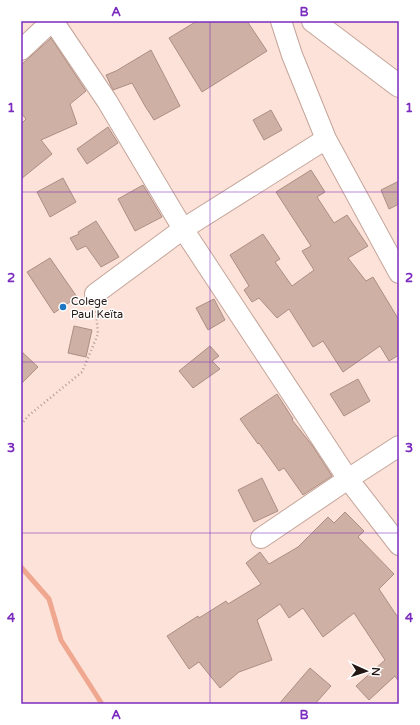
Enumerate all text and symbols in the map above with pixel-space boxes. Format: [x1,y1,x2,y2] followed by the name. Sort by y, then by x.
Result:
[111,4,121,20] text: A
[299,4,309,20] text: B
[7,100,15,116] text: 1
[405,100,413,116] text: 1
[7,270,15,286] text: 2
[405,270,413,286] text: 2
[71,295,123,321] place label: Colege Paul Keïta
[58,302,68,312] marker: Colege Paul Keïta
[7,440,15,456] text: 3
[405,440,413,456] text: 3
[7,610,16,626] text: 4
[405,610,414,626] text: 4
[346,651,386,691] north arrow
[369,667,382,676] text: N
[111,707,121,723] text: A
[299,707,309,723] text: B

